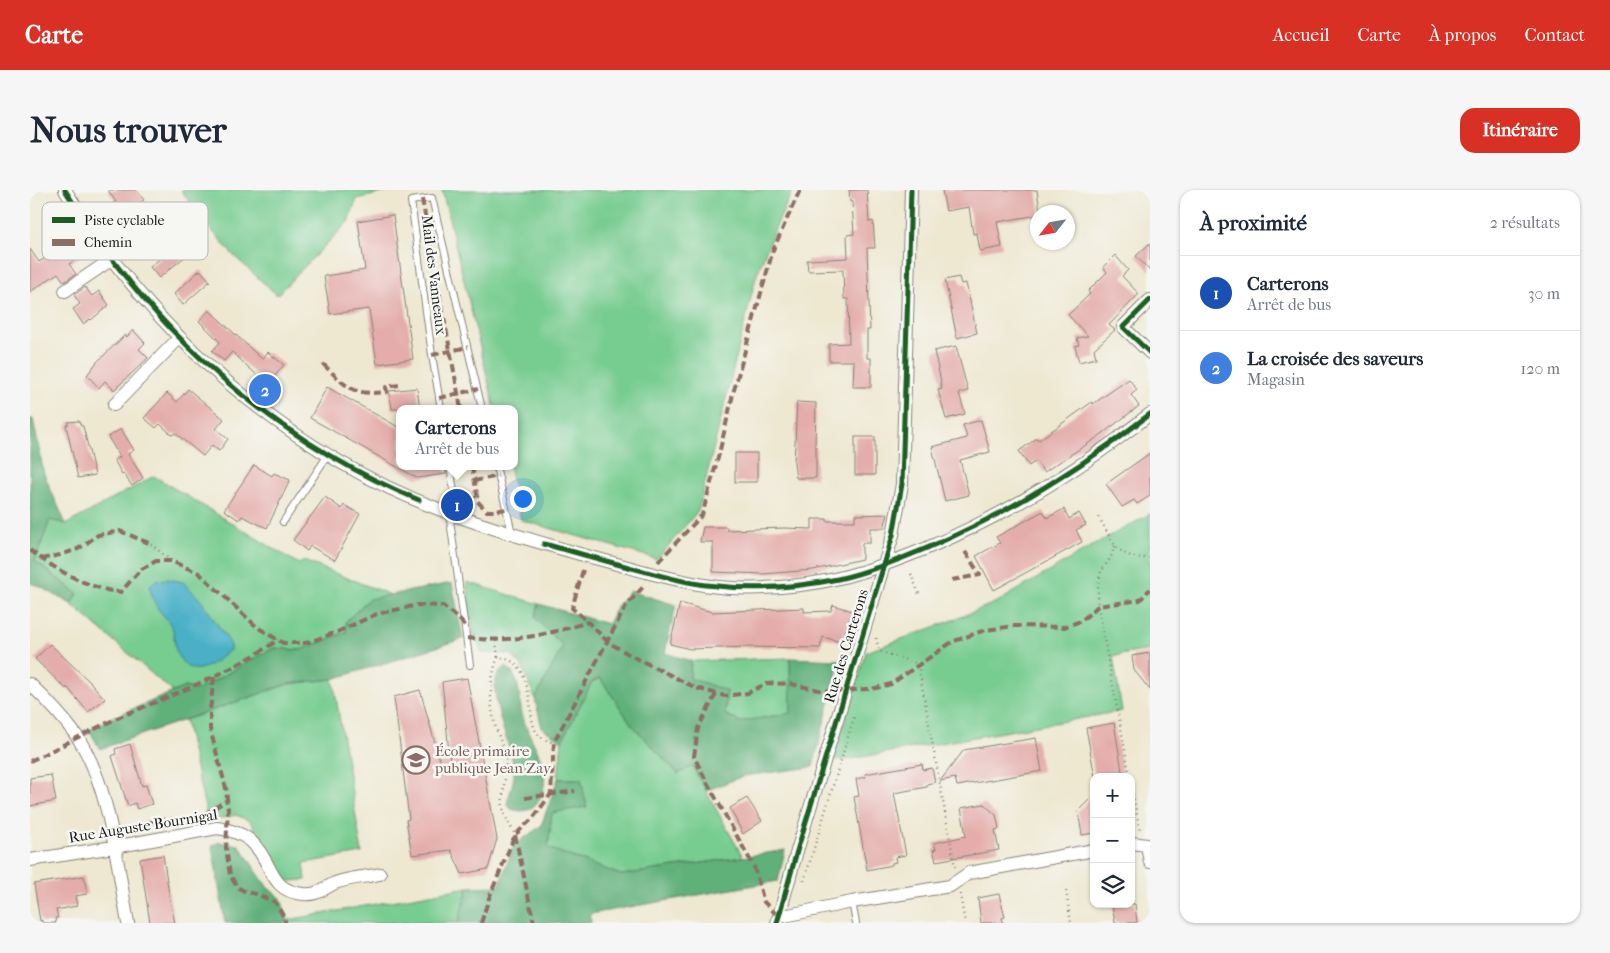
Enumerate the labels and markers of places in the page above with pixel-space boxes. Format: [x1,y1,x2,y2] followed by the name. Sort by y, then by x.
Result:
[249,371,281,409] pin: 2
[441,486,473,524] pin: 1
[434,742,552,777] place label: École primaire publique Jean Zay
[401,745,431,775] school or university icon: École primaire publique Jean Zay

